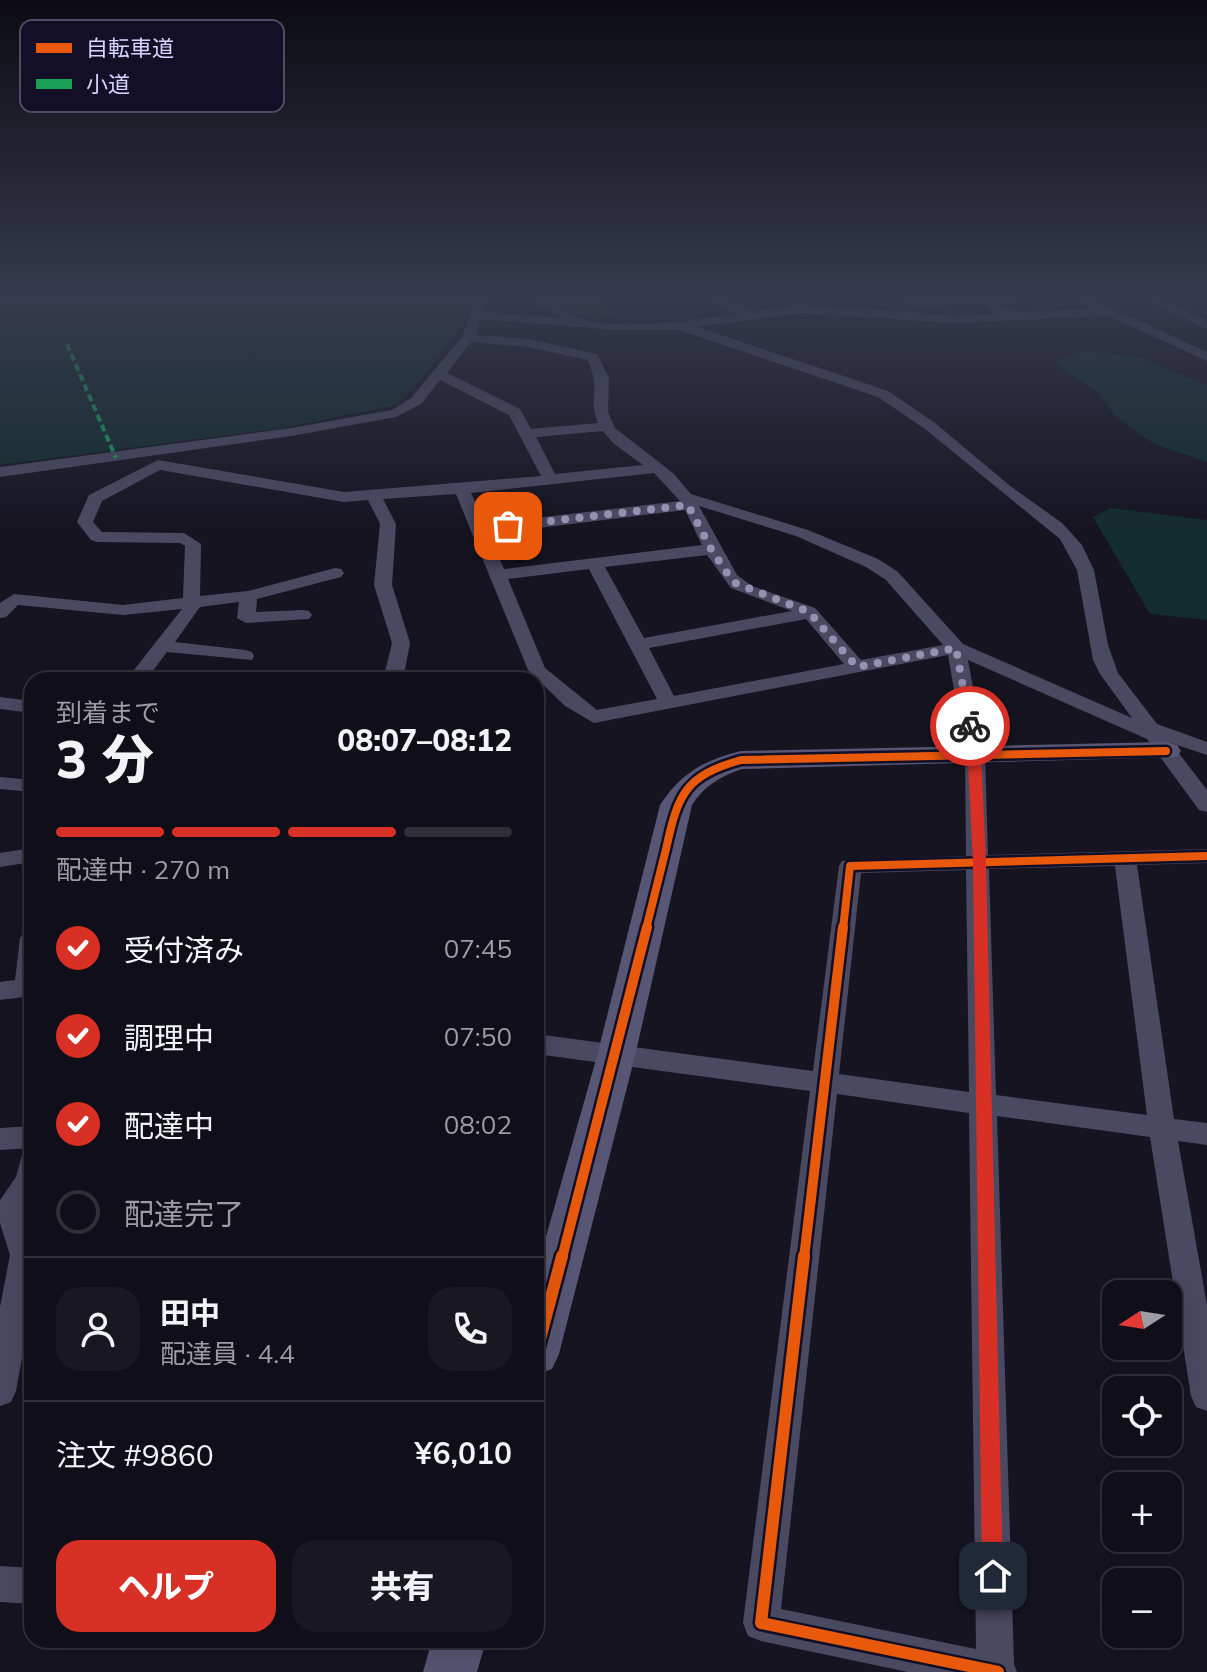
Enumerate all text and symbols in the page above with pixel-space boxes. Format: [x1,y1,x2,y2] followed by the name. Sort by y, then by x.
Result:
[20,20,284,112] legend
[86,34,174,62] text: 自転車道
[86,70,130,98] text: 小道
[474,492,542,560] pin
[486,504,530,548] icon: bag
[930,686,1010,766] courier
[56,696,160,729] text: 到着まで
[948,704,992,748] icon: bike
[337,721,512,759] text: 08:07–08:12
[56,726,154,791] text: 3 分
[56,853,230,886] text: 配達中 · 270 m
[56,926,100,970] icon: check
[124,931,244,969] text: 受付済み
[444,932,512,965] text: 07:45
[56,1014,100,1058] icon: check
[124,1019,214,1057] text: 調理中
[444,1020,512,1053] text: 07:50
[56,1102,100,1146] icon: check
[124,1107,214,1145] text: 配達中
[444,1108,512,1141] text: 08:02
[124,1195,244,1233] text: 配達完了
[1102,1280,1182,1360] north arrow
[1102,1280,1182,1648] map controls
[56,1287,140,1371] button: person
[428,1287,512,1371] button: phone
[160,1294,220,1332] text: 田中
[160,1337,295,1370] text: 配達員 · 4.4
[1102,1376,1182,1456] button: locate
[415,1434,512,1472] text: ¥6,010
[56,1436,214,1474] text: 注文 #9860
[1102,1472,1182,1552] button: +
[56,1540,276,1632] button: ヘルプ
[292,1540,512,1632] button: 共有
[959,1542,1027,1610] pin
[971,1554,1015,1598] icon: home
[1102,1568,1182,1648] button: −

